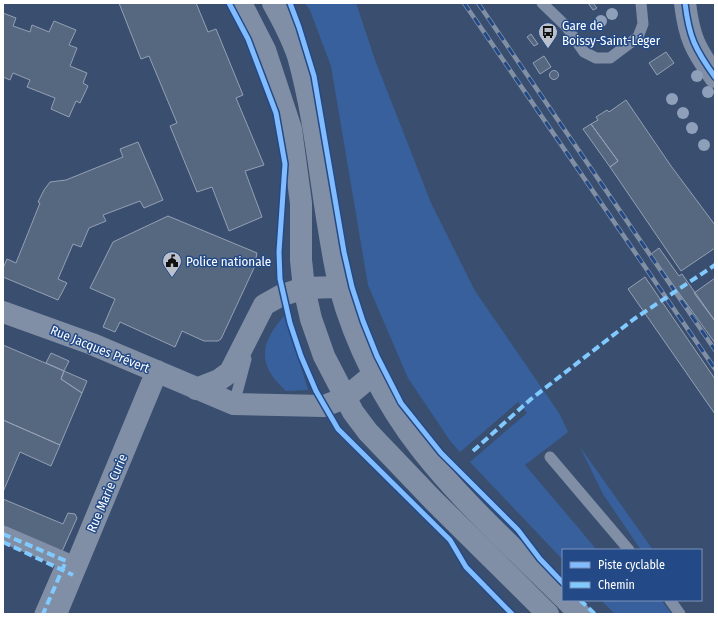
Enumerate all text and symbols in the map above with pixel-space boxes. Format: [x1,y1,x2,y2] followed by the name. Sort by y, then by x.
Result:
[562,18,661,48] place label: Gare de Boissy-Saint-Léger
[537,21,559,49] bus stop icon: Gare de Boissy-Saint-Léger
[161,250,183,278] public building icon: Police nationale
[186,254,271,269] place label: Police nationale
[48,322,152,376] street label: Rue Jacques Prévert
[84,452,130,534] street label: Rue Marie Curie
[562,549,702,601] legend
[598,558,665,572] text: Piste cyclable
[598,578,635,592] text: Chemin

